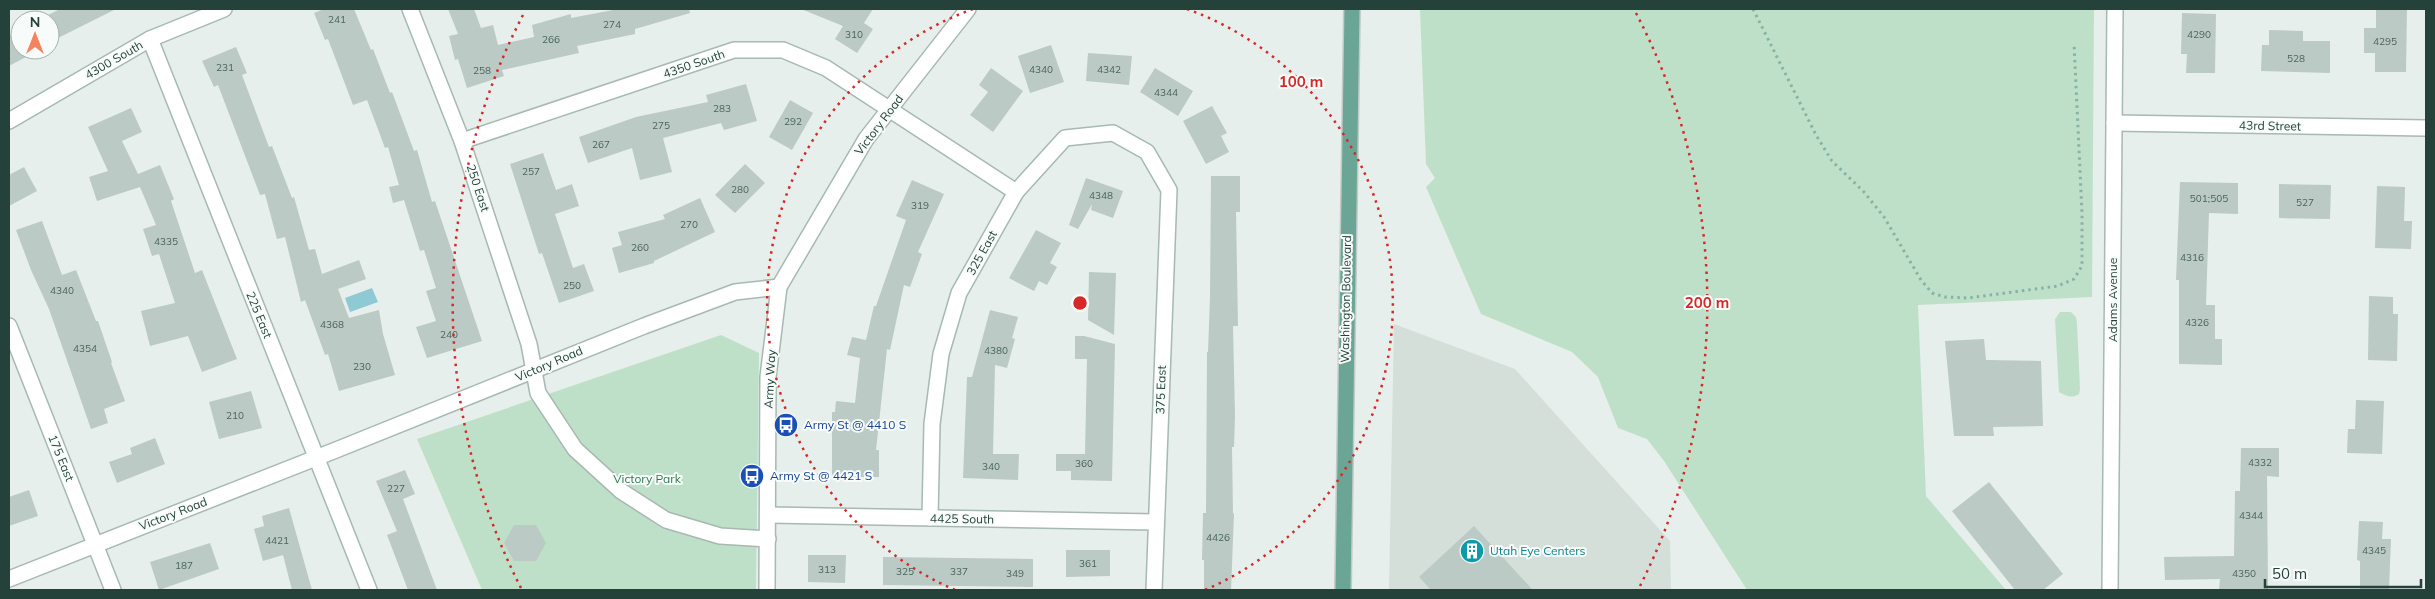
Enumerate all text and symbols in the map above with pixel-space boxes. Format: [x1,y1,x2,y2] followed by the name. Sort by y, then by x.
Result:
[10,10,60,60] north arrow
[30,13,40,31] text: N
[328,13,346,26] house number: 241
[603,18,621,31] house number: 274
[845,28,863,41] house number: 310
[2187,28,2211,41] house number: 4290
[542,33,560,46] house number: 266
[2373,35,2397,48] house number: 4295
[82,37,145,82] street label: 4300 South
[661,46,727,81] street label: 4350 South
[2287,52,2305,65] house number: 528
[216,61,234,74] house number: 231
[1029,63,1053,76] house number: 4340
[1097,63,1121,76] house number: 4342
[473,64,491,77] house number: 258
[1279,72,1323,91] text: 100 m
[1154,86,1178,99] house number: 4344
[851,92,906,158] street label: Victory Road
[713,102,731,115] house number: 283
[784,115,802,128] house number: 292
[2239,117,2301,134] street label: 43rd Street
[652,119,670,132] house number: 275
[592,138,610,151] house number: 267
[464,162,493,213] street label: 250 East
[522,165,540,178] house number: 257
[731,183,749,196] house number: 280
[1089,189,1113,202] house number: 4348
[2190,192,2228,205] house number: 501;505
[2296,196,2314,209] house number: 527
[911,199,929,212] house number: 319
[680,218,698,231] house number: 270
[963,228,1000,278] street label: 325 East
[154,235,178,248] house number: 4335
[1337,235,1354,363] street label: Washington Boulevard
[631,241,649,254] house number: 260
[2180,251,2204,264] house number: 4316
[2105,258,2120,342] street label: Adams Avenue
[563,279,581,292] house number: 250
[50,284,74,297] house number: 4340
[243,289,276,340] street label: 225 East
[1685,293,1729,312] text: 200 m
[1071,294,1089,312] centre of rings
[2185,316,2209,329] house number: 4326
[320,318,344,331] house number: 4368
[440,328,458,341] house number: 240
[73,342,97,355] house number: 4354
[513,343,585,384] street label: Victory Road
[984,344,1008,357] house number: 4380
[760,348,779,409] street label: Army Way
[353,360,371,373] house number: 230
[1152,365,1169,415] street label: 375 East
[226,409,244,422] house number: 210
[773,412,799,438] bus stop icon: Army St @ 4410 S
[804,417,906,432] place label: Army St @ 4410 S
[45,432,78,483] street label: 175 East
[2248,456,2272,469] house number: 4332
[1075,457,1093,470] house number: 360
[982,460,1000,473] house number: 340
[739,463,765,489] bus stop icon: Army St @ 4421 S
[770,468,872,483] place label: Army St @ 4421 S
[613,471,682,486] park label: Victory Park
[387,482,405,495] house number: 227
[137,494,209,533] street label: Victory Road
[2239,509,2263,522] house number: 4344
[930,510,994,527] street label: 4425 South
[1206,531,1230,544] house number: 4426
[265,534,289,547] house number: 4421
[1459,538,1485,564] building icon: Utah Eye Centers
[1490,543,1586,558] place label: Utah Eye Centers
[2362,544,2386,557] house number: 4345
[2265,556,2421,588] scale bar
[1079,557,1097,570] house number: 361
[175,559,193,572] house number: 187
[818,563,836,576] house number: 313
[2272,564,2307,583] text: 50 m
[896,565,914,578] house number: 325
[950,565,968,578] house number: 337
[1006,567,1024,580] house number: 349
[2232,567,2256,580] house number: 4350

